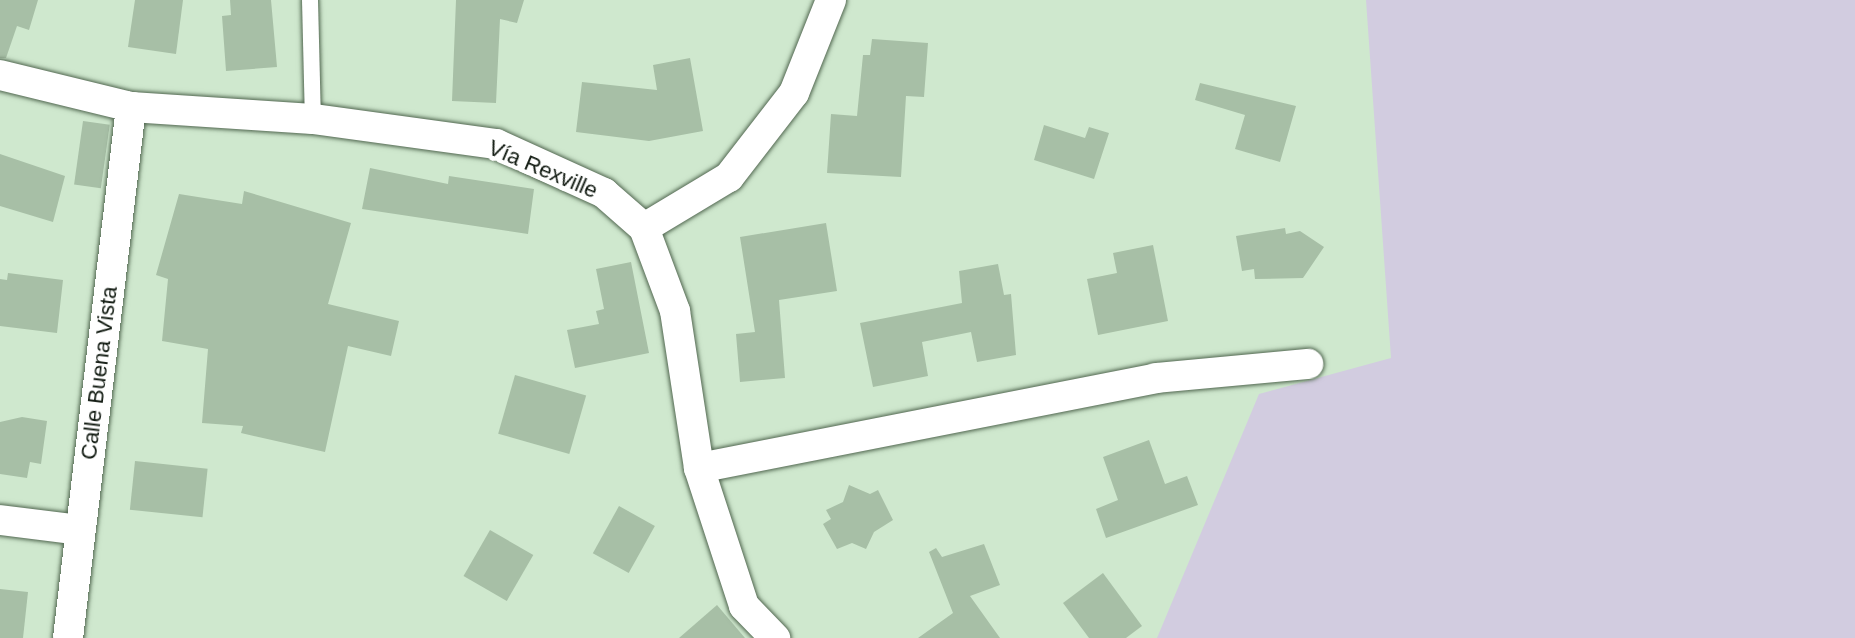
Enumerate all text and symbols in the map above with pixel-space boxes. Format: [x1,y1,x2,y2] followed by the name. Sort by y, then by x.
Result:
[484,134,602,204] street label: Vía Rexville
[75,285,123,461] street label: Calle Buena Vista

